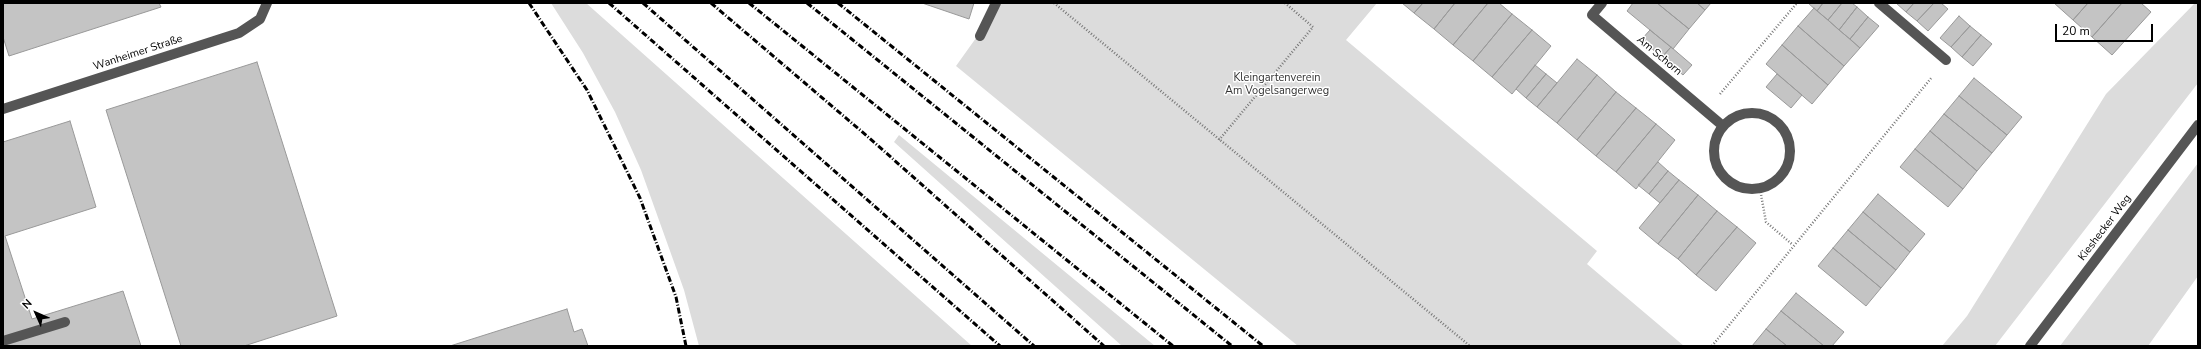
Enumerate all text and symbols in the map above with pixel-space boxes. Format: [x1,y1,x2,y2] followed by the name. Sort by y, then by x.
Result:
[2057,16,2155,42] scale bar
[2062,23,2090,39] text: 20 m
[92,32,184,74] street label: Wanheimer Straße
[1634,33,1684,79] street label: Am Schorn
[1225,71,1329,97] park label: Kleingartenverein Am Vogelsangerweg
[2076,192,2134,264] street label: Kieshecker Weg
[16,293,56,333] north arrow
[19,296,35,312] text: N

